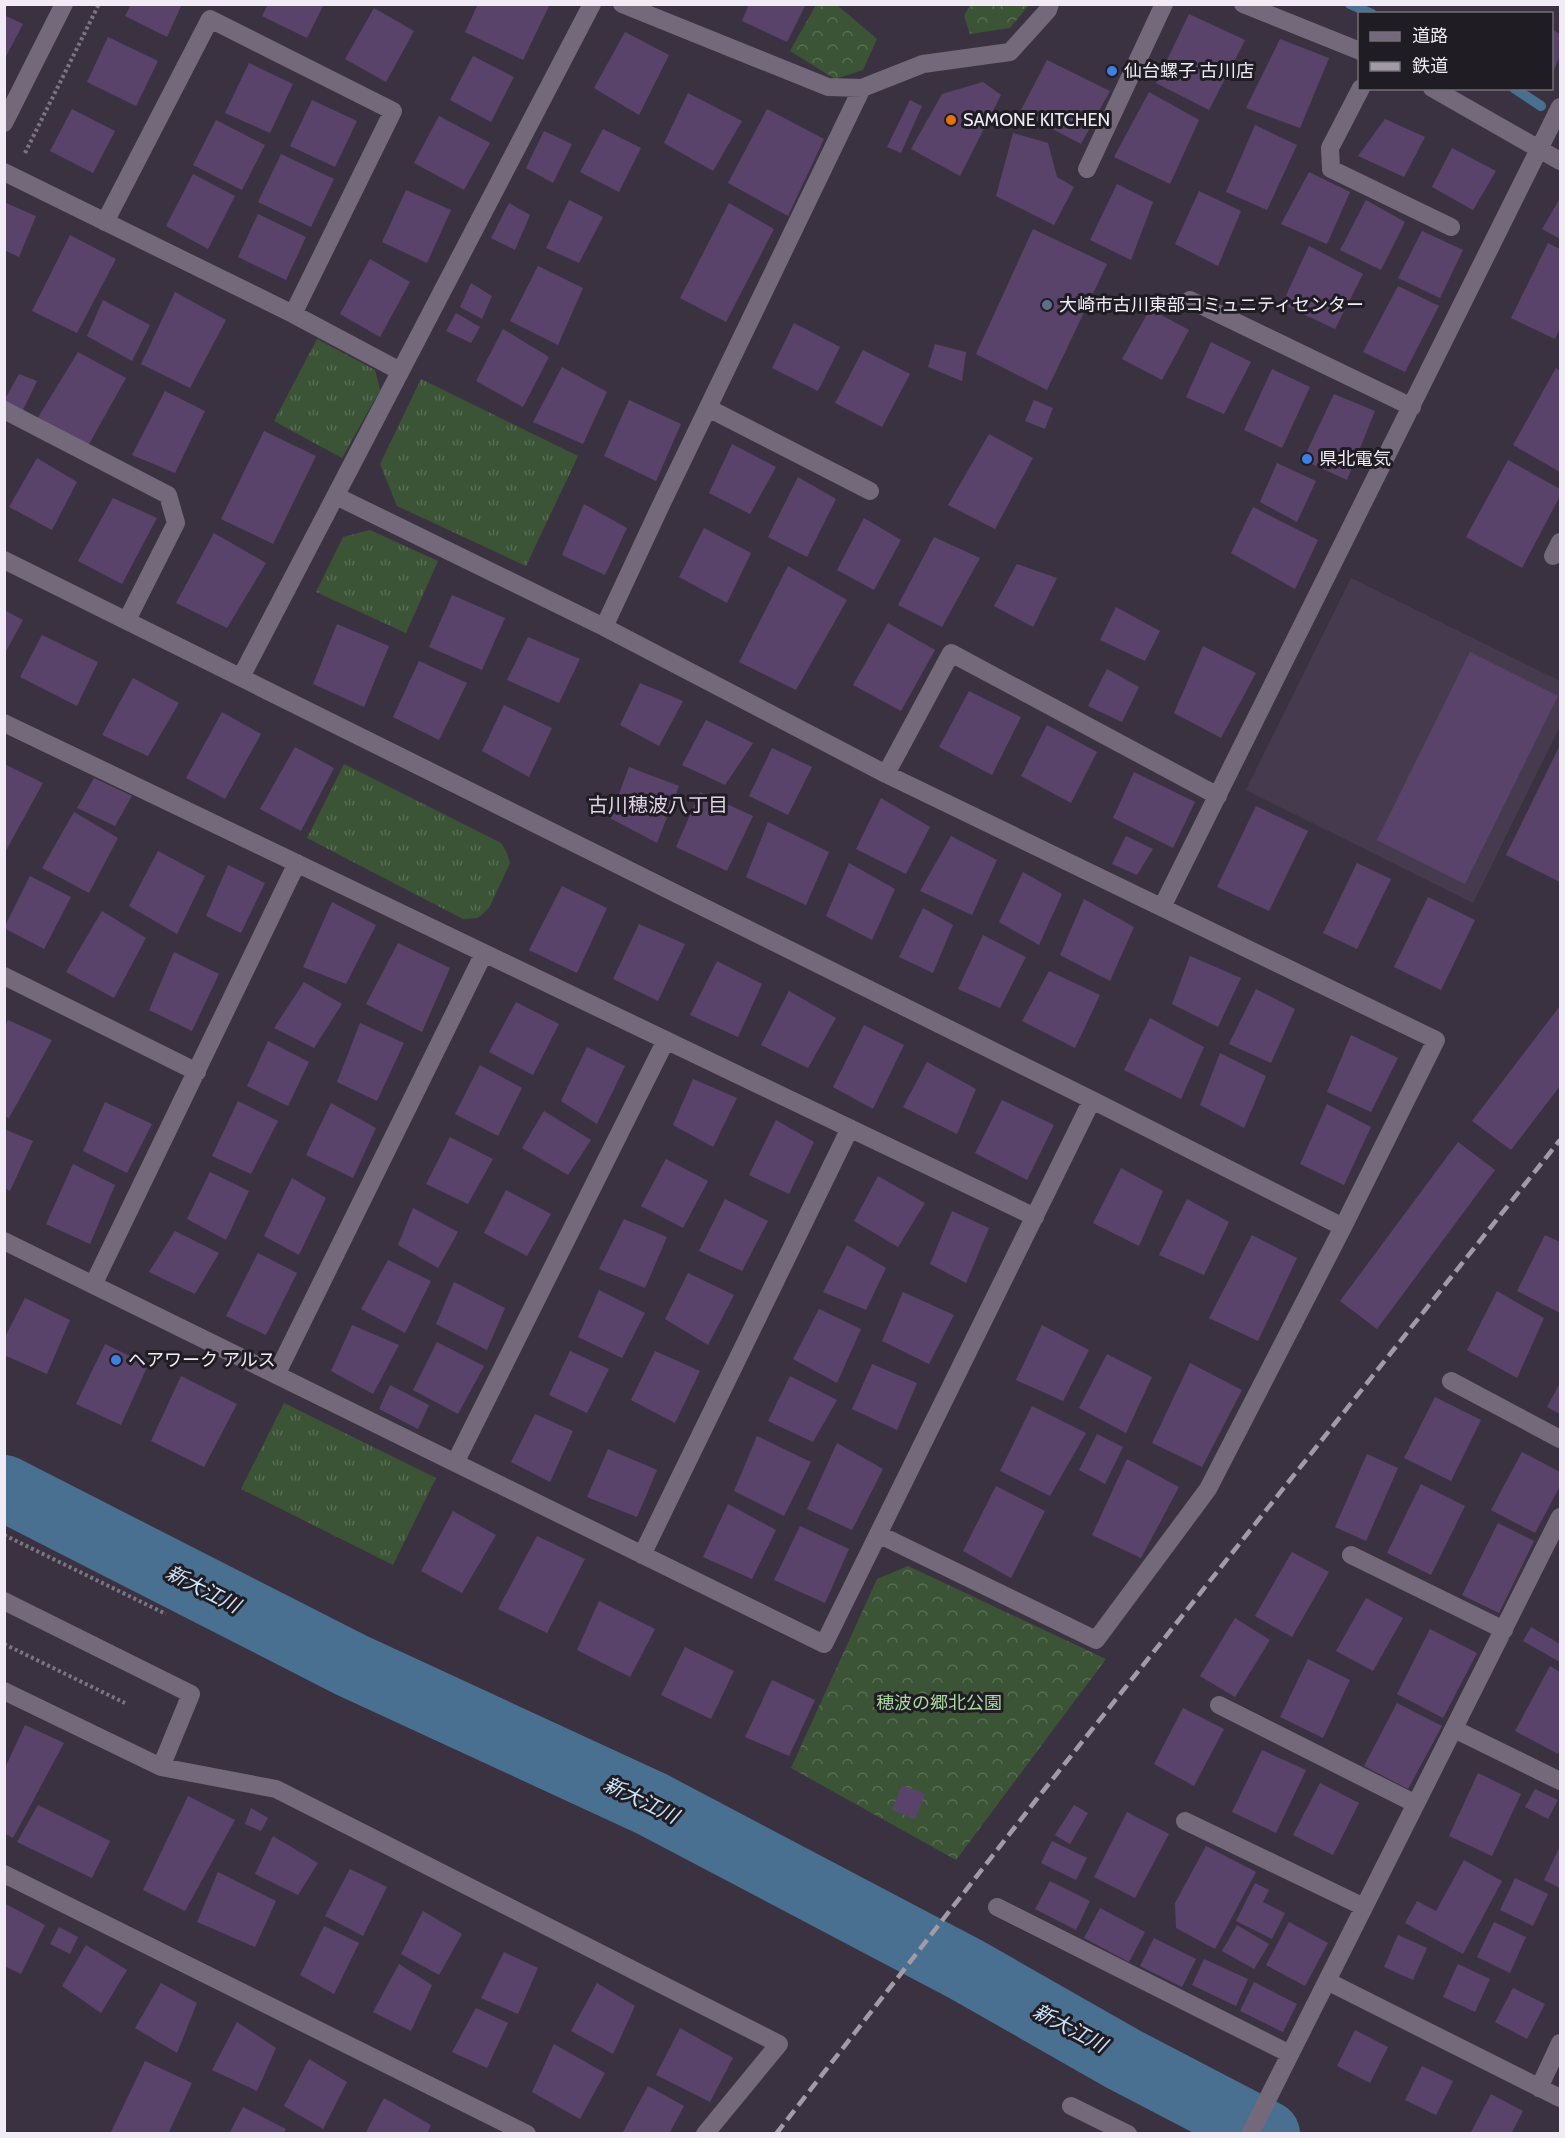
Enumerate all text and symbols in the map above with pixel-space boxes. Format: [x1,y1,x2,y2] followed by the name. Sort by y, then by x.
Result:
[1358,12,1553,90] legend
[1412,25,1448,47] text: 道路
[1412,55,1448,77] text: 鉄道
[1124,60,1254,82] place label: 仙台螺子 古川店
[1105,64,1119,78] marker: 仙台螺子 古川店
[963,109,1110,131] place label: SAMONE KITCHEN
[944,113,958,127] marker: SAMONE KITCHEN
[1059,294,1364,316] place label: 大崎市古川東部コミュニティセンター
[1040,298,1054,312] marker: 大崎市古川東部コミュニティセンター
[1319,448,1391,470] place label: 県北電気
[1300,452,1314,466] marker: 県北電気
[588,793,728,817] district label: 古川穂波八丁目
[128,1349,276,1371] place label: ヘアワーク アルス
[109,1353,123,1367] marker: ヘアワーク アルス
[162,1560,246,1619] water label: 新大江川
[876,1692,1002,1714] park label: 穂波の郷北公園
[600,1772,684,1829] water label: 新大江川
[1029,1999,1113,2058] water label: 新大江川

